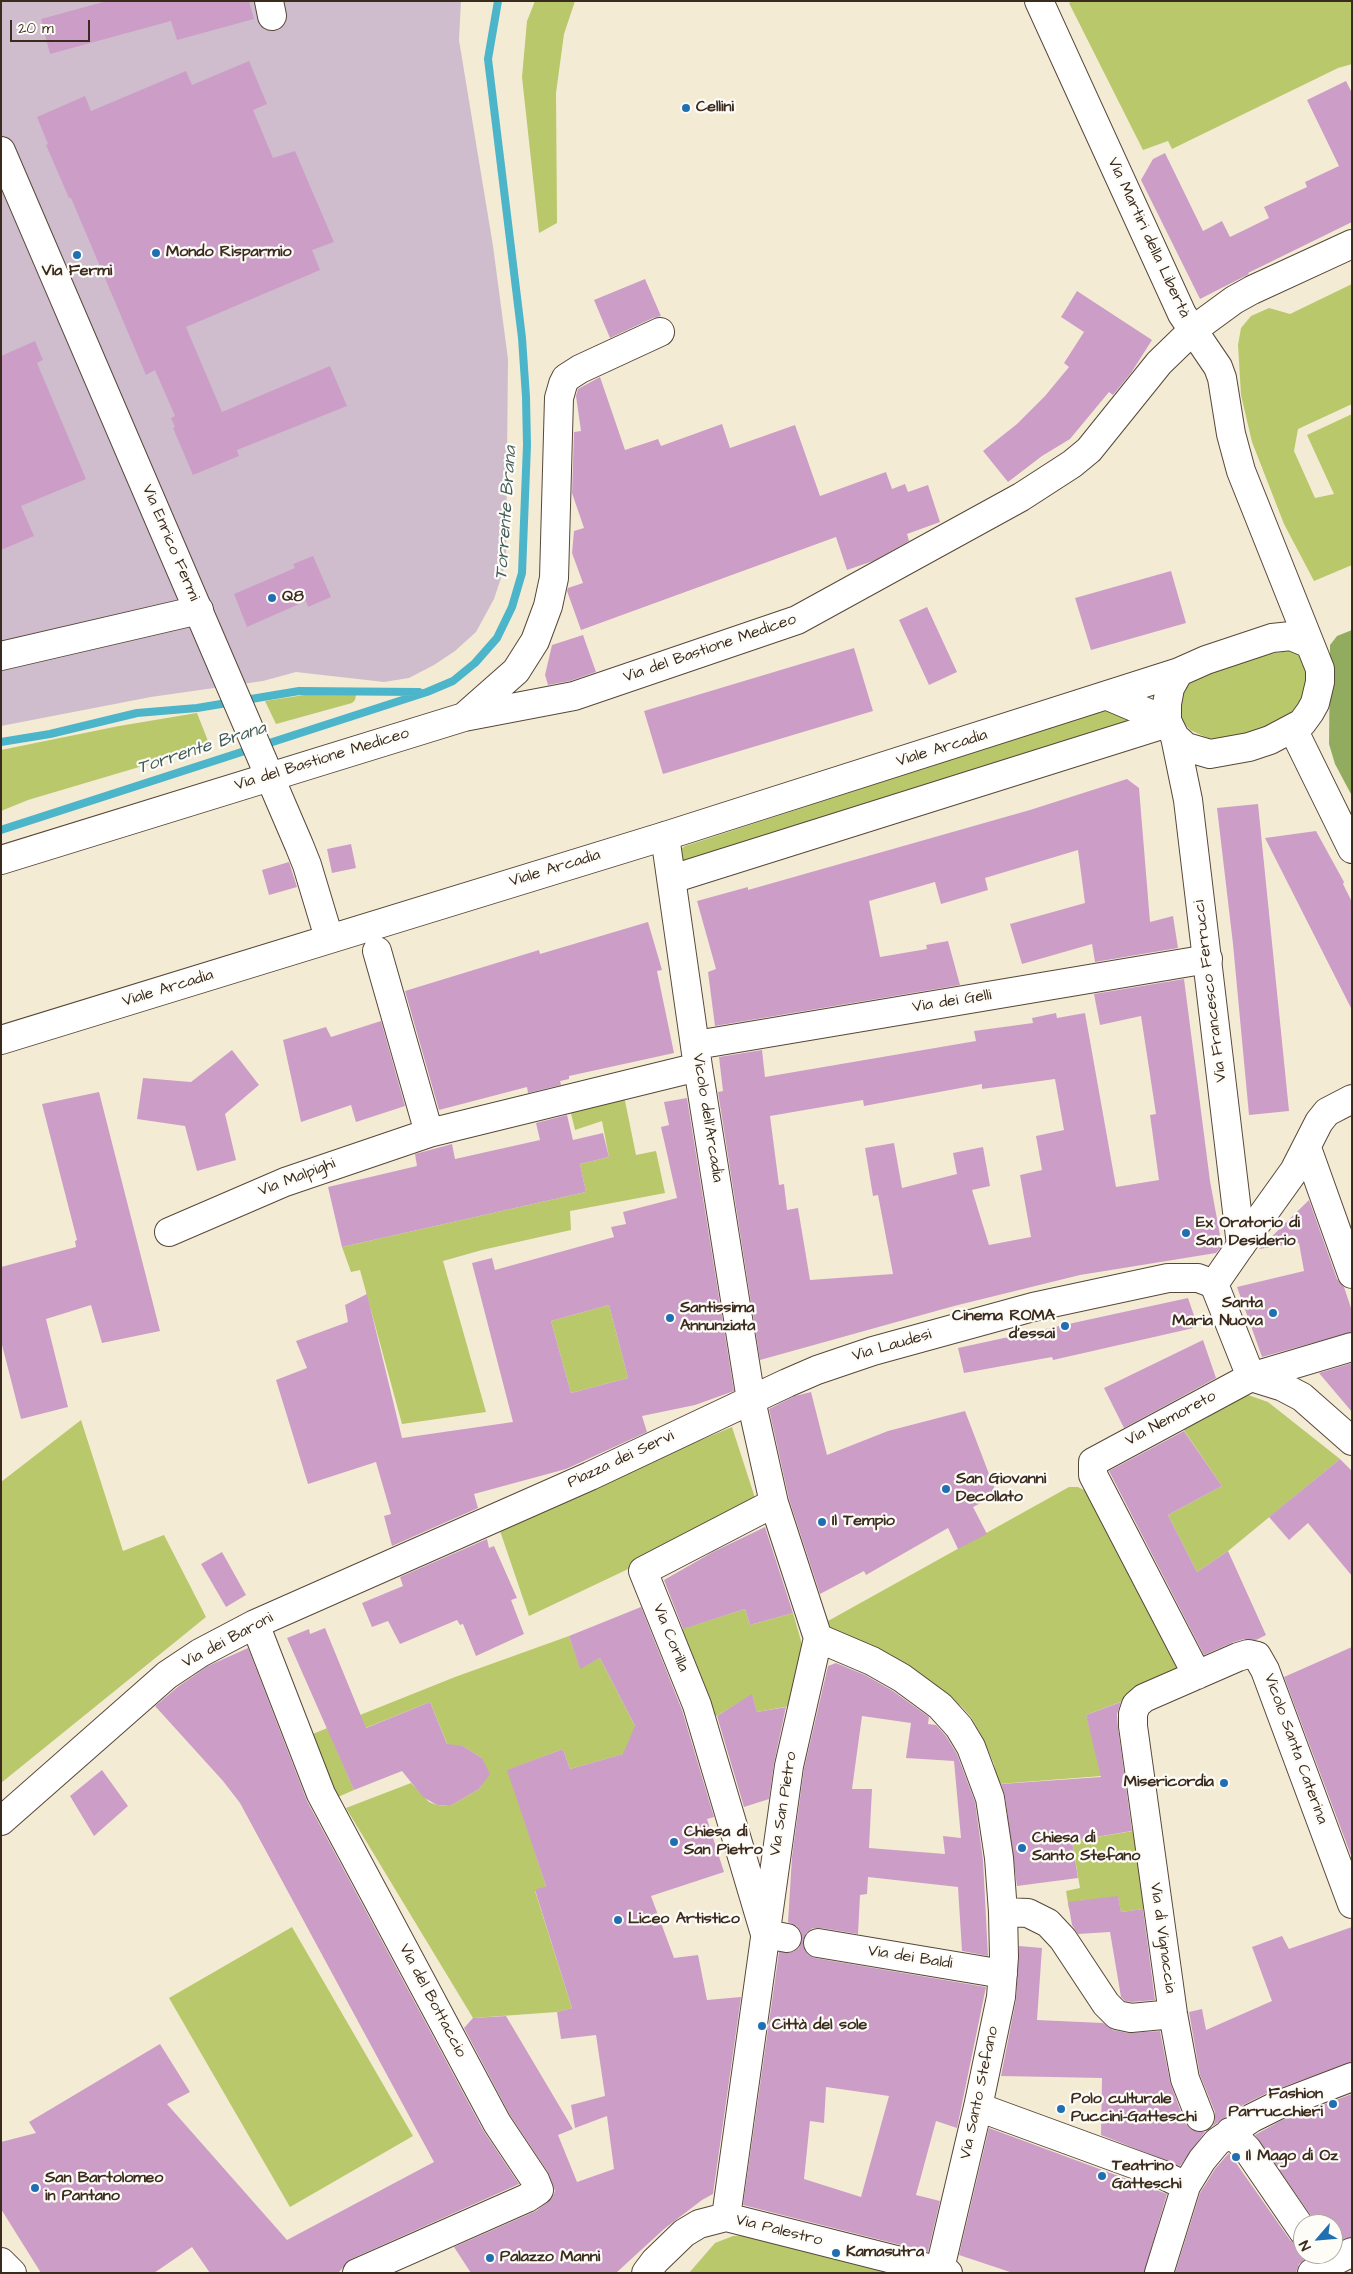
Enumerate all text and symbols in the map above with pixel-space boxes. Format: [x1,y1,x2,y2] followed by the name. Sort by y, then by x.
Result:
[12,10,92,42] scale bar
[18,18,54,39] text: 20 m
[696,98,734,118] place label: Cellini
[680,102,692,114] marker: Cellini
[1102,155,1194,321] street label: Via Martiri della Libertà
[166,243,291,263] place label: Mondo Risparmio
[150,247,162,259] marker: Mondo Risparmio
[71,249,83,261] marker: Via Fermi
[42,262,112,282] place label: Via Fermi
[492,445,522,581] water label: Torrente Brana
[137,482,203,604] street label: Via Enrico Fermi
[282,588,304,608] place label: Q8
[266,592,278,604] marker: Q8
[621,610,799,688] street label: Via del Bastione Mediceo
[135,718,269,780] water label: Torrente Brana
[232,724,412,796] street label: Via del Bastione Mediceo
[894,726,990,772] street label: Viale Arcadia
[507,846,603,892] street label: Viale Arcadia
[1190,899,1232,1083] street label: Via Francesco Ferrucci
[120,966,216,1012] street label: Viale Arcadia
[911,986,993,1018] street label: Via dei Gelli
[687,1052,727,1184] street label: Vicolo dell'Arcadia
[256,1155,338,1201] street label: Via Malpighi
[1196,1214,1300,1252] place label: Ex Oratorio di San Desiderio
[1180,1227,1192,1239] marker: Ex Oratorio di San Desiderio
[1172,1294,1263,1332] place label: Santa Maria Nuova
[680,1299,755,1337] place label: Santissima Annunziata
[952,1307,1055,1345] place label: Cinema ROMA d’essai
[1267,1307,1279,1319] marker: Santa Maria Nuova
[664,1312,676,1324] marker: Santissima Annunziata
[1059,1320,1071,1332] marker: Cinema ROMA d’essai
[850,1326,934,1366] street label: Via Laudesi
[1122,1387,1220,1451] street label: Via Nemoreto
[565,1427,677,1493] street label: Piazza dei Servi
[956,1470,1046,1508] place label: San Giovanni Decollato
[940,1483,952,1495] marker: San Giovanni Decollato
[832,1512,895,1532] place label: Il Tempio
[816,1516,828,1528] marker: Il Tempio
[648,1601,692,1675] street label: Via Corilla
[179,1609,277,1673] street label: Via dei Baroni
[1259,1671,1331,1827] street label: Vicolo Santa Caterina
[766,1750,802,1858] street label: Via San Pietro
[1124,1773,1214,1793] place label: Misericordia
[1218,1777,1230,1789] marker: Misericordia
[684,1823,762,1861] place label: Chiesa di San Pietro
[1032,1829,1140,1867] place label: Chiesa di Santo Stefano
[668,1836,680,1848] marker: Chiesa di San Pietro
[1016,1842,1028,1854] marker: Chiesa di Santo Stefano
[1145,1881,1179,1995] street label: Via di Vignaccia
[628,1910,740,1930] place label: Liceo Artistico
[612,1914,624,1926] marker: Liceo Artistico
[394,1941,470,2061] street label: Via del Bottaccio
[866,1942,954,1974] street label: Via dei Baldi
[772,2016,867,2036] place label: Città del sole
[756,2020,768,2032] marker: Città del sole
[957,2025,1003,2161] street label: Via Santo Stefano
[1228,2085,1323,2123] place label: Fashion Parrucchieri
[1071,2090,1197,2128] place label: Polo culturale Puccini-Gatteschi
[1327,2098,1339,2110] marker: Fashion Parrucchieri
[1055,2103,1067,2115] marker: Polo culturale Puccini-Gatteschi
[1246,2147,1338,2167] place label: Il Mago di Oz
[1230,2151,1242,2163] marker: Il Mago di Oz
[1112,2157,1181,2195] place label: Teatrino Gatteschi
[45,2169,163,2207] place label: San Bartolomeo in Pantano
[1096,2170,1108,2182] marker: Teatrino Gatteschi
[29,2182,41,2194] marker: San Bartolomeo in Pantano
[734,2211,824,2251] street label: Via Palestro
[1293,2214,1343,2264] north arrow
[1295,2237,1316,2254] text: N
[846,2243,924,2263] place label: Kamasutra
[830,2247,842,2259] marker: Kamasutra
[500,2248,600,2268] place label: Palazzo Manni
[484,2252,496,2264] marker: Palazzo Manni

